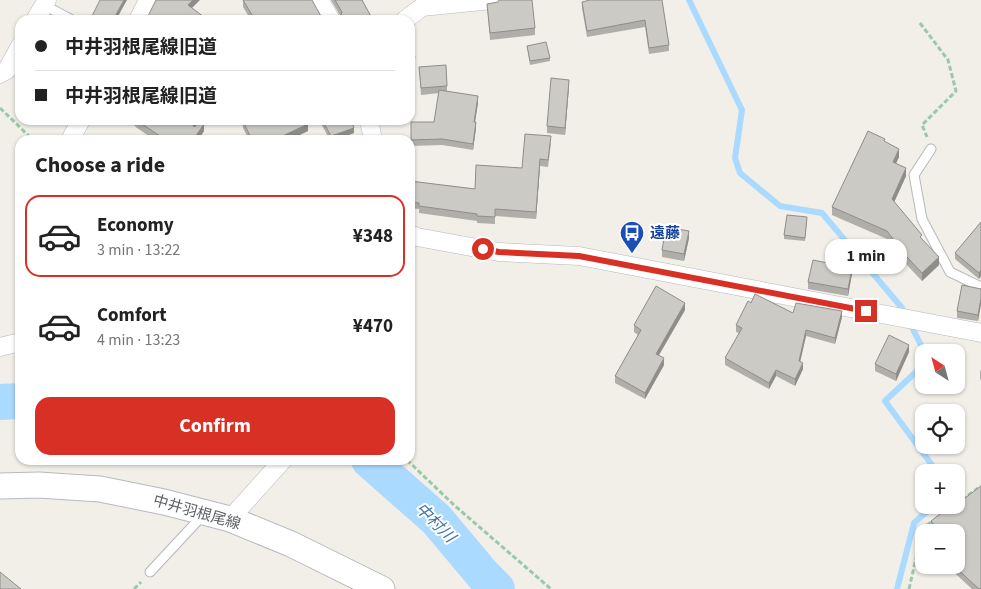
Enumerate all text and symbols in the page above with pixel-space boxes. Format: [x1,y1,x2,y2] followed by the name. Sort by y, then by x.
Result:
[65,34,217,61] text: 中井羽根尾線旧道
[65,83,217,110] text: 中井羽根尾線旧道
[35,149,165,181] text: Choose a ride
[97,212,174,239] text: Economy
[37,214,82,259] icon: car
[619,220,645,254] bus stop icon: 遠藤
[353,223,393,250] text: ¥348
[650,223,680,244] place label: 遠藤
[472,238,494,260] route start
[825,238,907,274] callout: 1 min
[97,239,180,261] text: 3 min · 13:22
[847,245,885,267] text: 1 min
[855,300,877,322] route end
[97,302,167,329] text: Comfort
[37,304,82,349] icon: car
[353,313,393,340] text: ¥470
[97,329,180,351] text: 4 min · 13:23
[915,344,965,394] north arrow
[915,344,965,574] map controls
[35,397,395,455] button: Confirm
[915,404,965,454] button: locate
[915,464,965,514] button: +
[151,490,243,535] street label: 中井羽根尾線
[411,498,461,549] water label: 中村川
[915,524,965,574] button: −

